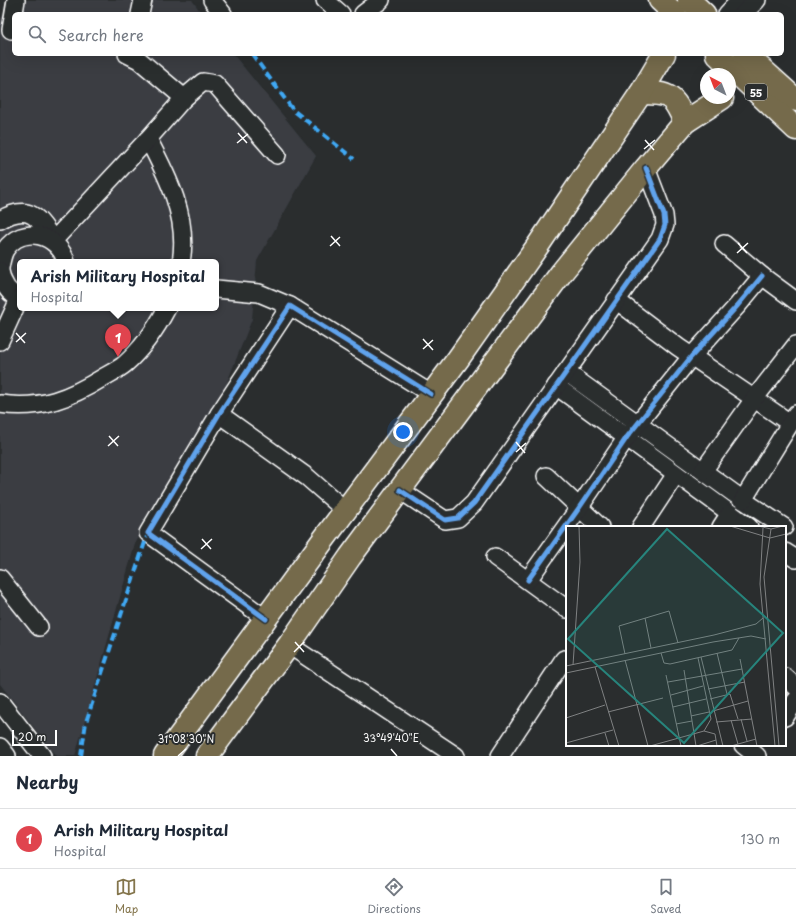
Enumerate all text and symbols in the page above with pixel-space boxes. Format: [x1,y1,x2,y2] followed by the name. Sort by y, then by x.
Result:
[12,12,784,56] search box
[26,23,48,45] icon: search
[58,23,144,46] text: Search here
[700,68,736,104] north arrow
[745,84,767,100] road number: 55
[17,259,219,311] popup
[31,264,205,287] text: Arish Military Hospital
[31,287,83,306] text: Hospital
[105,324,131,357] pin: 1
[393,422,413,442] your location
[566,526,786,746] inset map
[12,728,57,747] scale bar
[18,728,46,745] text: 20 m
[363,730,419,745] text: 33°49'40"E
[158,731,214,746] text: 31°08'30"N
[16,769,78,795] text: Nearby
[54,818,228,841] text: Arish Military Hospital
[26,829,32,848] text: 1
[741,829,780,848] text: 130 m
[54,841,106,860] text: Hospital
[115,876,138,917] tab: Map
[367,876,421,917] tab: Directions
[650,876,681,917] tab: Saved

